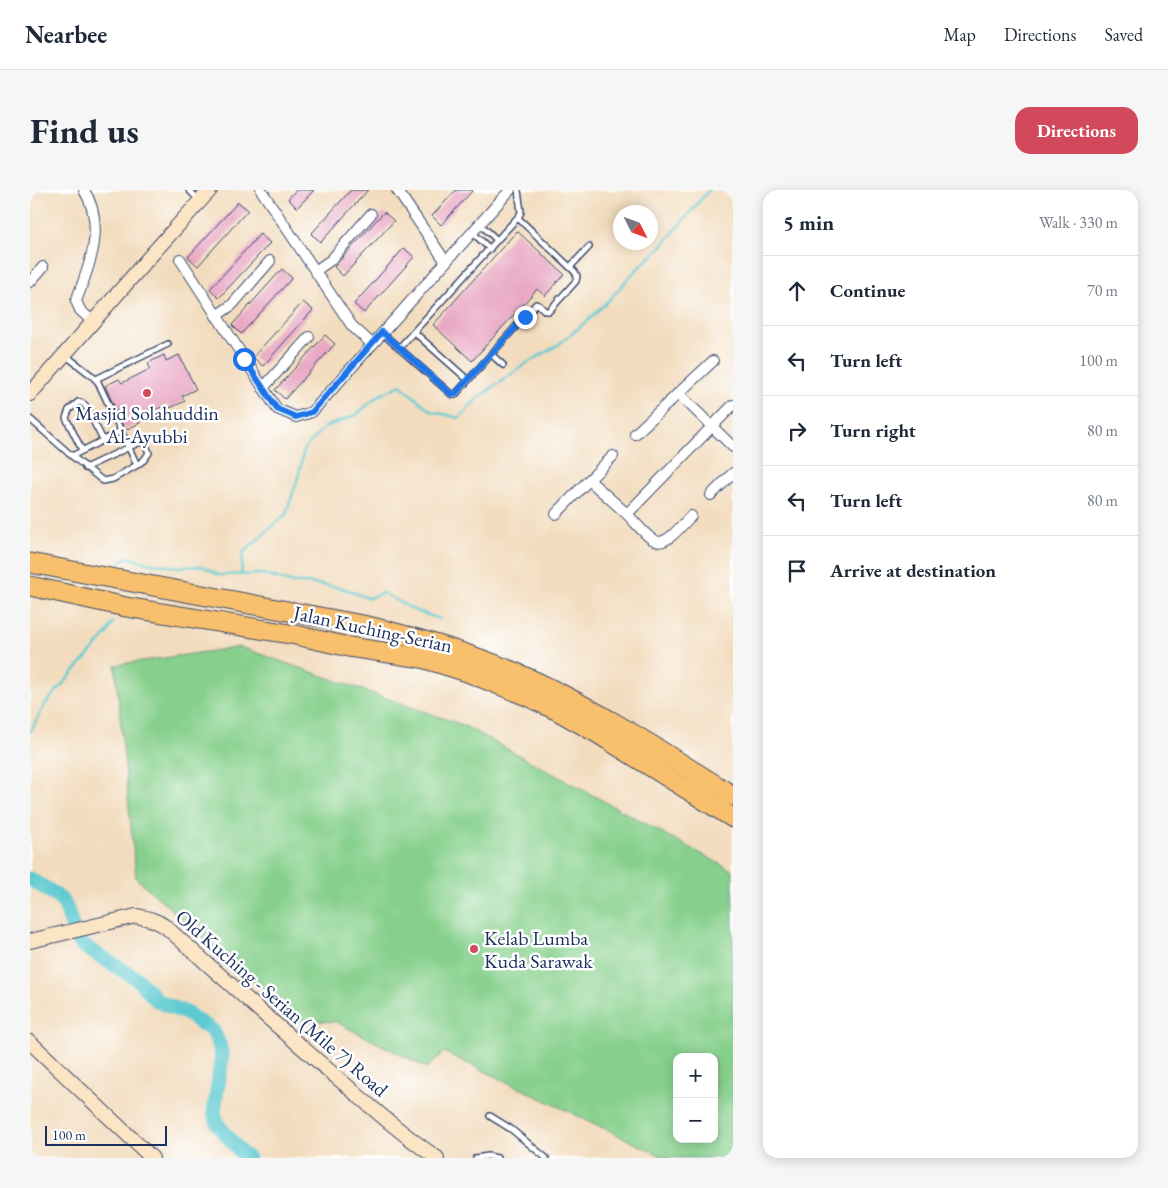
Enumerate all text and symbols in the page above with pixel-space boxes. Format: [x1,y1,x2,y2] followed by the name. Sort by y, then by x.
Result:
[25,19,107,50] text: Nearbee
[944,23,976,46] text: Map
[1004,23,1076,46] text: Directions
[1104,23,1143,46] text: Saved
[1015,107,1138,154] button: Directions
[30,108,139,153] text: Find us
[613,205,658,250] north arrow
[783,209,834,236] text: 5 min
[1039,212,1118,233] text: Walk · 330 m
[783,277,811,305] icon: ahead
[830,278,905,303] text: Continue
[1087,280,1118,301] text: 70 m
[514,306,537,329] route end
[783,347,811,375] icon: left
[233,348,256,371] route start
[830,348,902,373] text: Turn left
[1079,350,1118,371] text: 100 m
[141,387,153,399] marker: Masjid Solahuddin Al-Ayubbi
[75,400,219,449] place label: Masjid Solahuddin Al-Ayubbi
[783,417,811,445] icon: right
[830,418,916,443] text: Turn right
[1087,420,1118,441] text: 80 m
[783,487,811,515] icon: left
[830,488,902,513] text: Turn left
[1087,490,1118,511] text: 80 m
[783,557,811,585] icon: arrive
[830,558,996,583] text: Arrive at destination
[289,599,455,659] street label: Jalan Kuching-Serian
[170,904,394,1103] street label: Old Kuching - Serian (Mile 7) Road
[484,925,593,974] place label: Kelab Lumba Kuda Sarawak
[468,943,480,955] marker: Kelab Lumba Kuda Sarawak
[673,1053,718,1143] map controls
[673,1053,718,1098] button: +
[673,1098,718,1143] button: −
[45,1123,168,1146] scale bar
[52,1126,86,1144] text: 100 m

